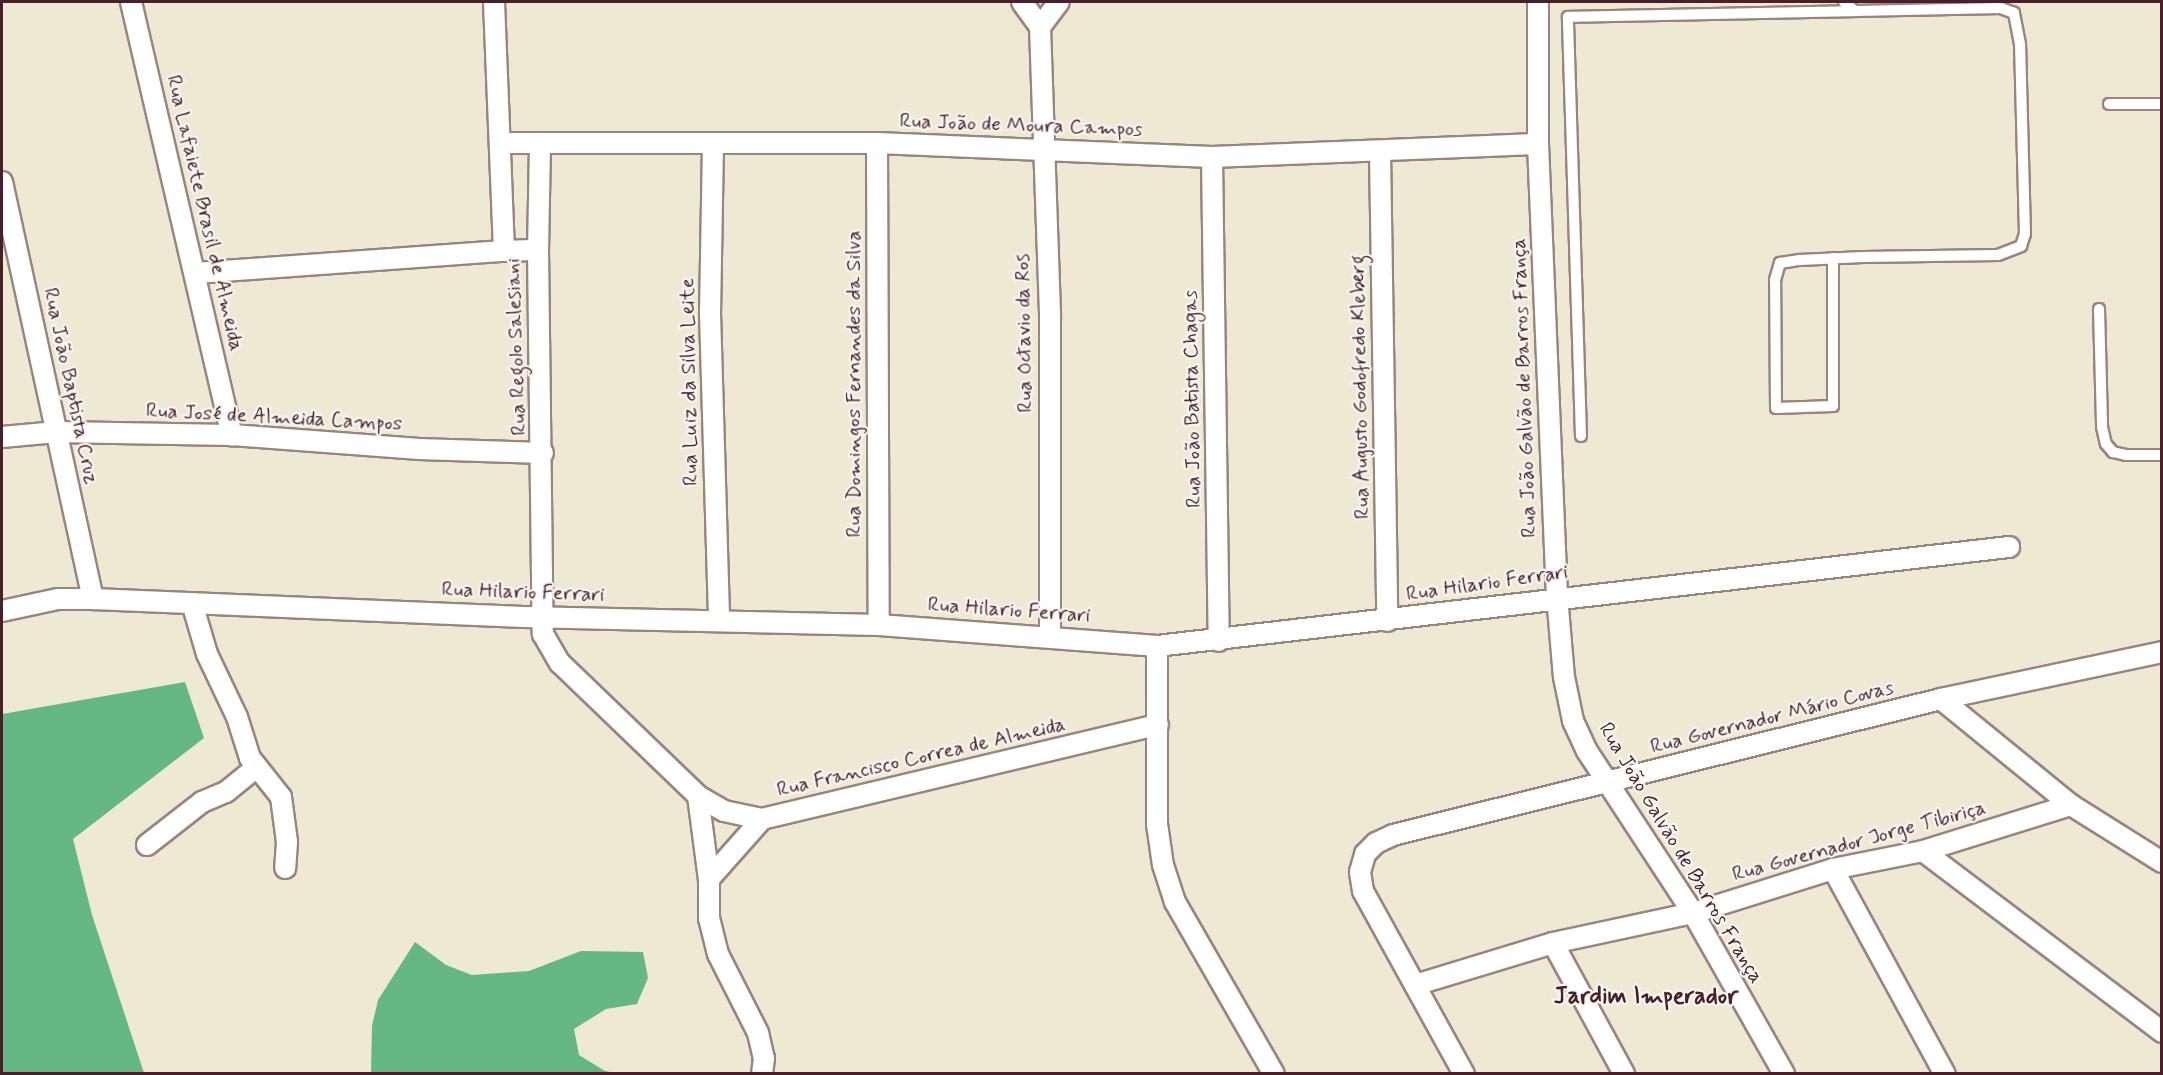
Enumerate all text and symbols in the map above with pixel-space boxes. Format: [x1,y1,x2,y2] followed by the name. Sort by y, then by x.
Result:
[161,75,249,351] street label: Rua Lafaiete Brasil de Almeida
[899,108,1143,142] street label: Rua João de Moura Campos
[841,233,867,535] street label: Rua Domingos Fernandes da Silva
[1506,236,1542,540] street label: Rua João Galvão de Barros França
[1010,251,1038,415] street label: Rua Octavio da Ros
[1345,252,1375,522] street label: Rua Augusto Godofredo Kleberg
[500,260,532,434] street label: Rua Regolo Salesiani
[675,280,703,484] street label: Rua Luiz da Silva Leite
[37,283,105,489] street label: Rua João Baptista Cruz
[1178,290,1206,508] street label: Rua João Batista Chagas
[144,398,404,436] street label: Rua José de Almeida Campos
[1404,559,1570,607] street label: Rua Hilario Ferrari
[441,577,605,607] street label: Rua Hilario Ferrari
[927,592,1091,628] street label: Rua Hilario Ferrari
[1648,675,1896,759] street label: Rua Governador Mário Covas
[773,711,1069,803] street label: Rua Francisco Correa de Almeida
[1592,717,1770,989] street label: Rua João Galvão de Barros França
[1729,795,1989,887] street label: Rua Governador Jorge Tibiriça
[1552,983,1740,1011] district label: Jardim Imperador

